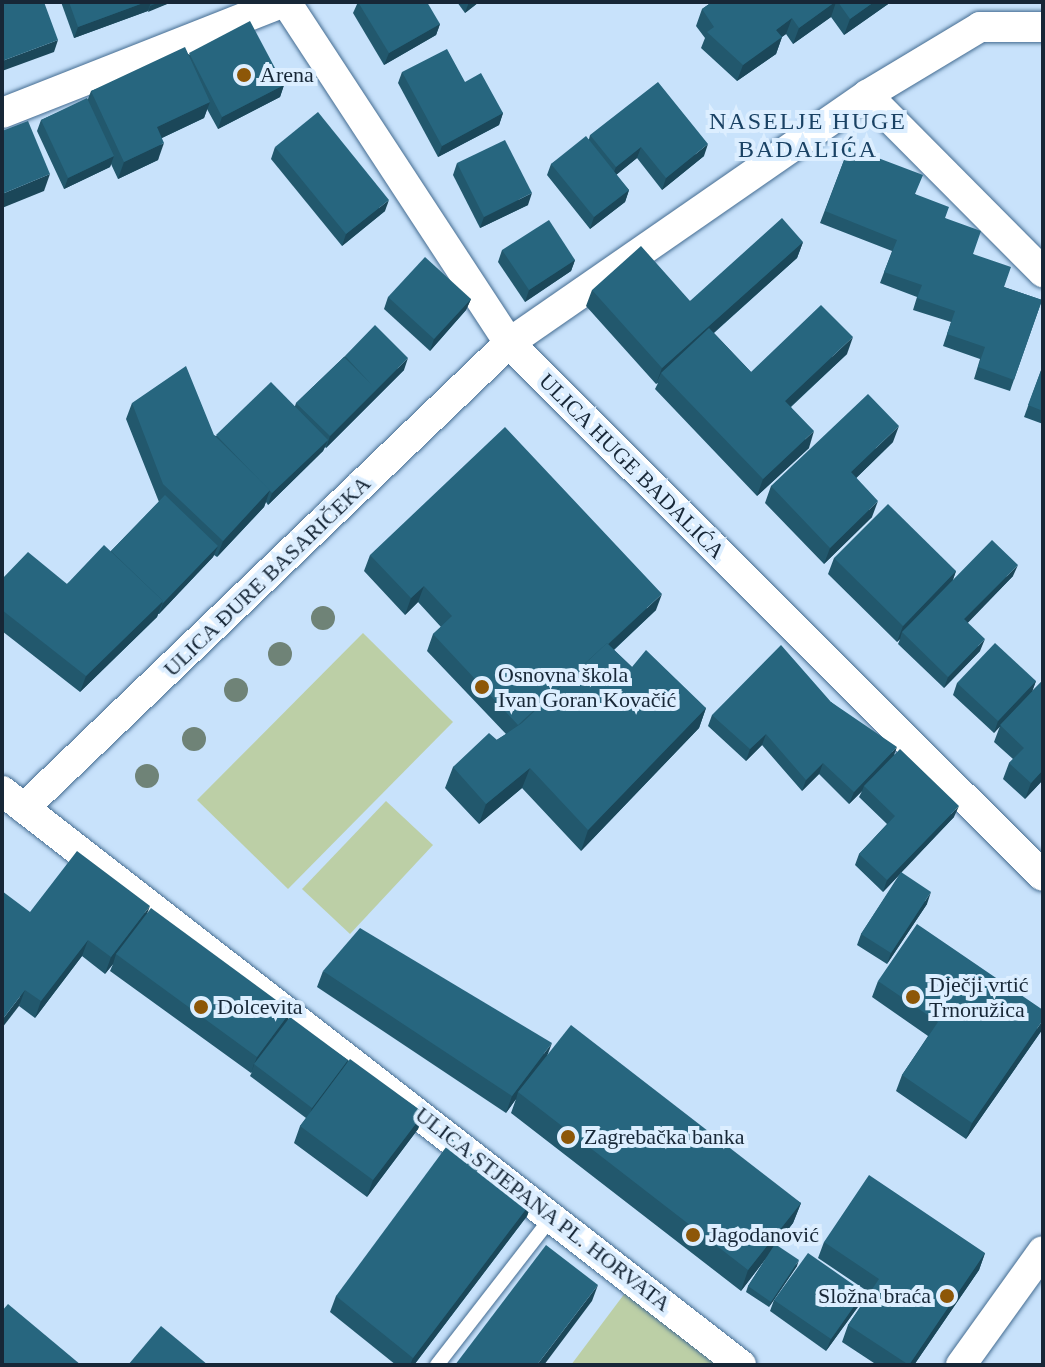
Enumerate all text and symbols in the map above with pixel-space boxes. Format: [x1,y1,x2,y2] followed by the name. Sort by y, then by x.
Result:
[260,62,314,88] place label: Arena
[235,66,253,84] marker: Arena
[709,108,907,164] district label: NASELJE HUGE BADALIĆA
[533,367,731,565] street label: ULICA HUGE BADALIĆA
[158,470,376,682] street label: ULICA ĐURE BASARIČEKA
[498,661,676,712] place label: Osnovna škola Ivan Goran Kovačić
[473,678,491,696] marker: Osnovna škola Ivan Goran Kovačić
[929,971,1029,1022] place label: Dječji vrtić Trnoružica
[904,988,922,1006] marker: Dječji vrtić Trnoružica
[217,994,303,1020] place label: Dolcevita
[192,998,210,1016] marker: Dolcevita
[409,1100,677,1318] street label: ULICA STJEPANA PL. HORVATA
[584,1124,745,1150] place label: Zagrebačka banka
[559,1128,577,1146] marker: Zagrebačka banka
[709,1222,819,1248] place label: Jagodanović
[684,1226,702,1244] marker: Jagodanović
[818,1283,931,1309] place label: Složna braća
[938,1287,956,1305] marker: Složna braća

